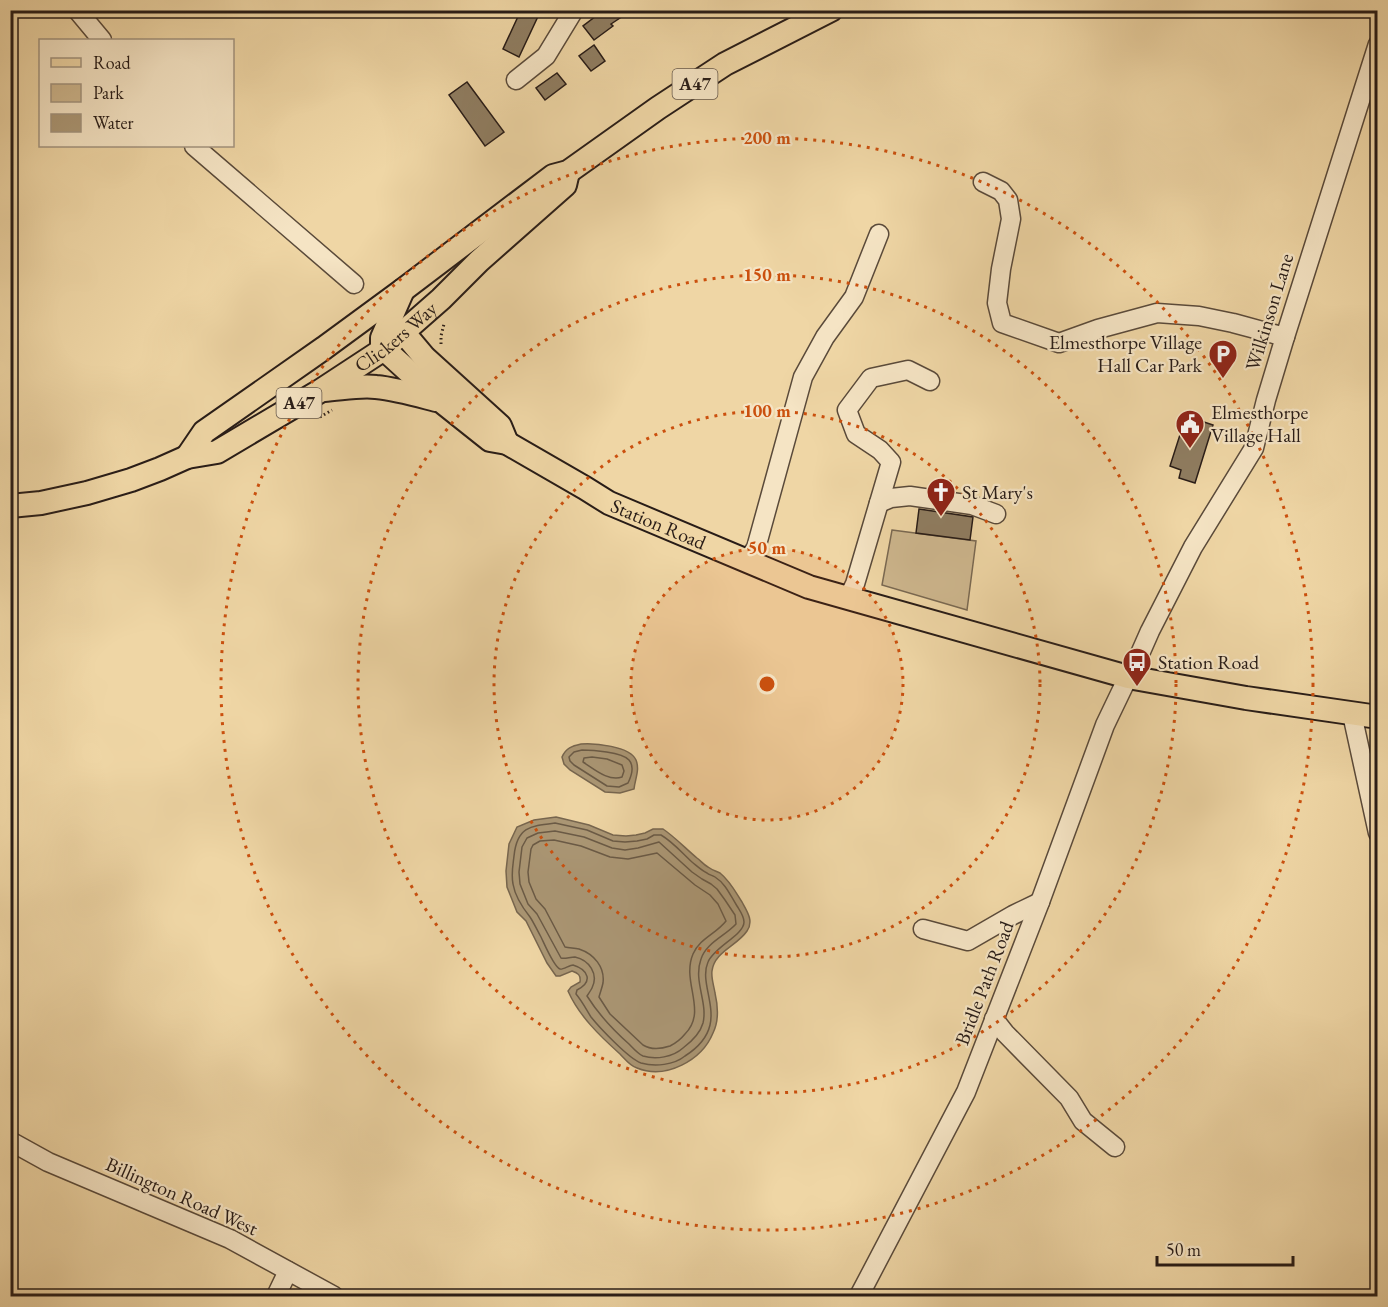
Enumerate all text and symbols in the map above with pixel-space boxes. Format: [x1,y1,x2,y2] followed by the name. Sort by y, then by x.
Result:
[39,39,234,147] legend
[93,51,132,74] text: Road
[672,69,718,99] road number: A47
[93,81,124,104] text: Park
[93,111,134,134] text: Water
[743,126,791,149] text: 200 m
[1239,250,1299,374] street label: Wilkinson Lane
[743,263,791,286] text: 150 m
[349,295,443,378] street label: Clickers Way
[1049,329,1203,378] place label: Elmesthorpe Village Hall Car Park
[1207,338,1239,380] parking icon: Elmesthorpe Village Hall Car Park
[276,388,322,418] road number: A47
[743,399,791,422] text: 100 m
[1211,399,1308,448] place label: Elmesthorpe Village Hall
[1174,408,1206,450] public building icon: Elmesthorpe Village Hall
[925,476,957,518] church icon: St Mary's
[962,479,1033,505] place label: St Mary's
[607,492,711,556] street label: Station Road
[748,536,786,559] text: 50 m
[1121,646,1153,688] bus stop icon: Station Road
[1158,649,1260,675] place label: Station Road
[757,674,777,694] centre of rings
[948,917,1020,1049] street label: Bridle Path Road
[102,1151,263,1241] street label: Billington Road West
[1157,1229,1294,1267] scale bar
[1166,1238,1201,1261] text: 50 m

